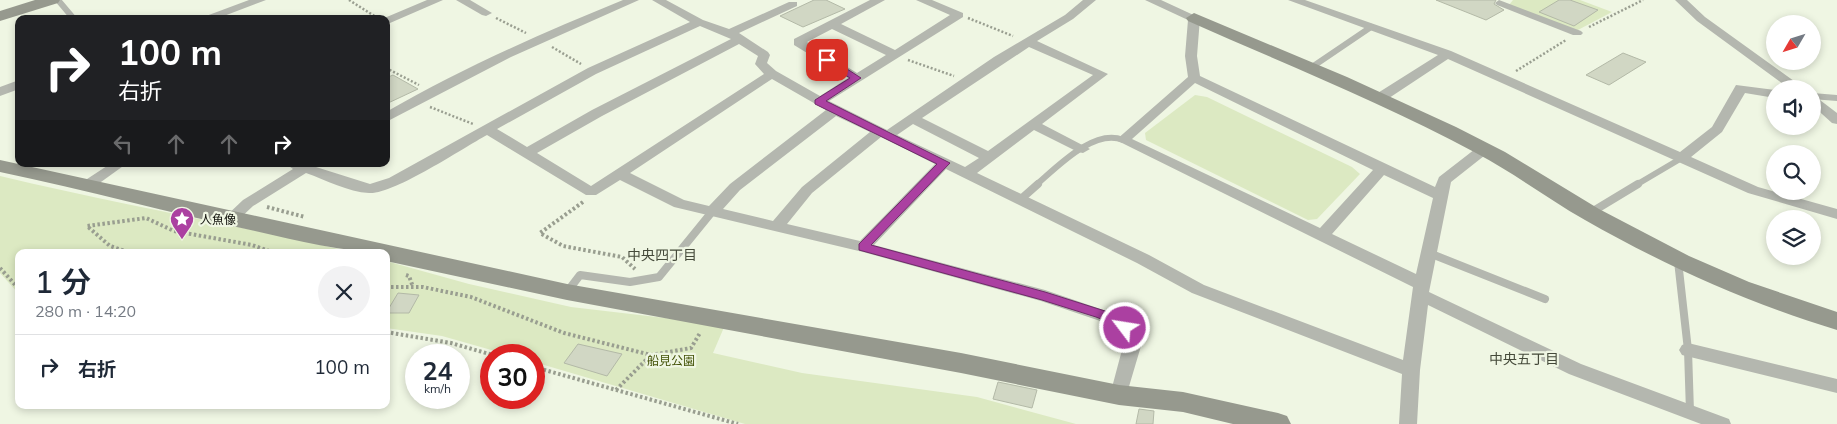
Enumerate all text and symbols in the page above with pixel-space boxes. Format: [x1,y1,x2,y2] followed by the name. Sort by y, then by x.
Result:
[1766,15,1821,70] north arrow
[1766,15,1821,265] map controls
[118,30,222,74] text: 100 m
[35,35,100,100] icon: right
[806,39,848,81] pin
[813,46,841,74] icon: arrive
[118,77,162,105] text: 右折
[1766,80,1821,135] button: sound
[109,130,137,158] icon: left
[162,130,190,158] icon: ahead
[215,130,243,158] icon: ahead
[268,130,296,158] icon: right
[1766,145,1821,200] button: search
[169,206,195,240] place icon: 人魚像
[1766,210,1821,265] button: layers
[200,212,236,227] place label: 人魚像
[627,246,697,264] district label: 中央四丁目
[35,263,91,301] text: 1 分
[318,266,370,318] button: close
[35,301,136,321] text: 280 m · 14:20
[1098,301,1150,353] position arrow
[480,344,545,409] speed limit sign: 30
[1489,350,1559,368] district label: 中央五丁目
[35,353,63,381] icon: right
[647,353,695,368] park label: 船見公園
[314,355,370,379] text: 100 m
[422,355,453,386] text: 24
[78,357,116,381] text: 右折
[424,381,451,396] text: km/h

